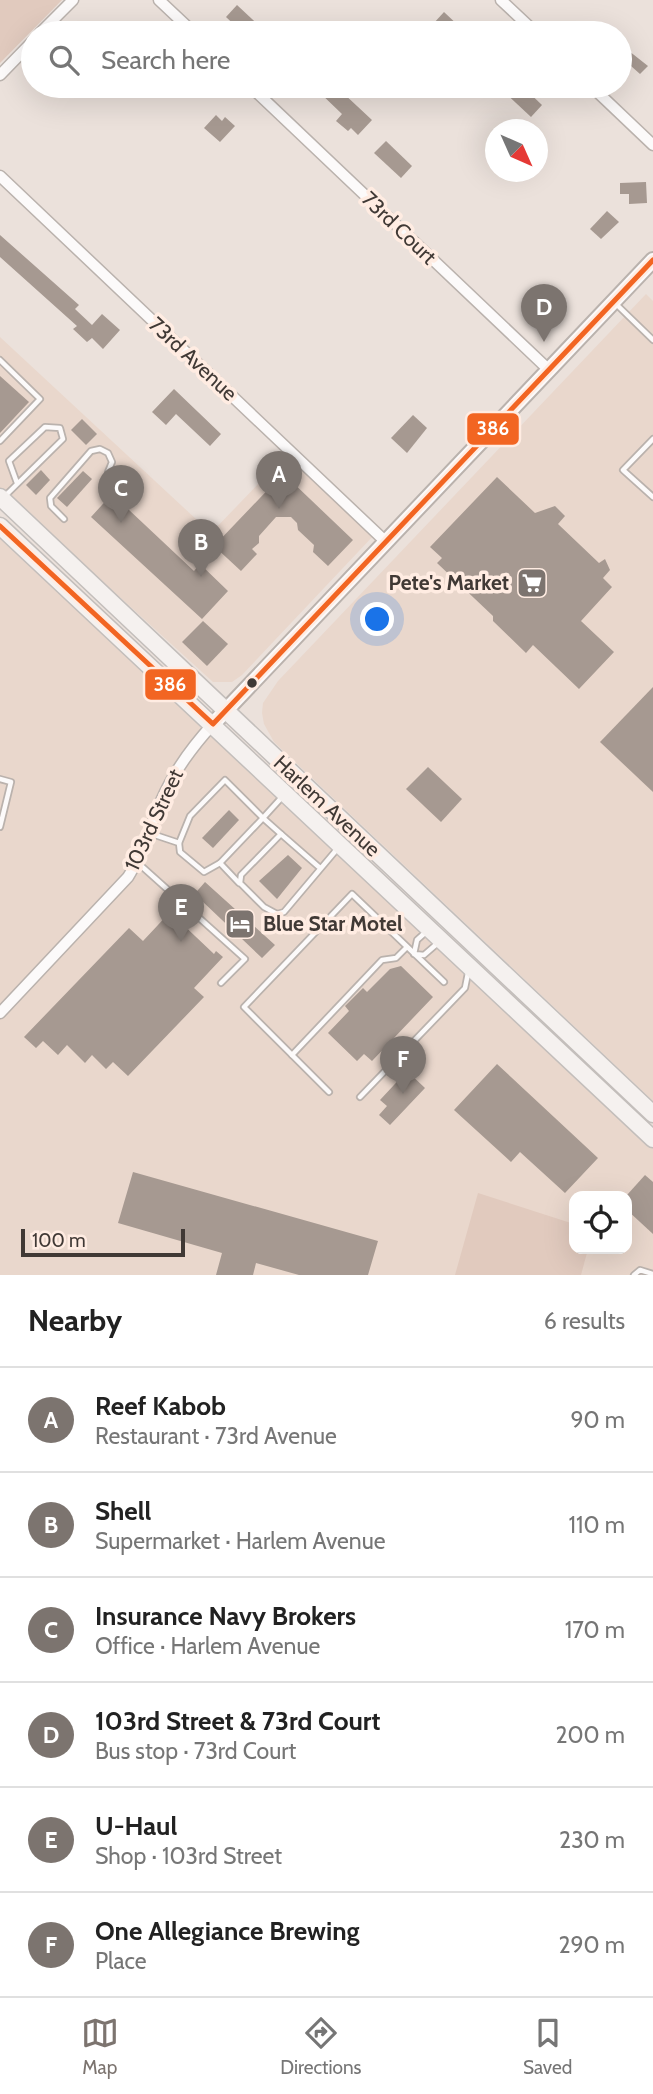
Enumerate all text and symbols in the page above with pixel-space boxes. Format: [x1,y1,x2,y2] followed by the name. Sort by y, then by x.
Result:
[21,21,632,98] search box
[45,41,83,79] icon: search
[101,44,230,76] text: Search here
[485,119,548,182] north arrow
[357,186,442,269] street label: 73rd Court
[521,284,567,342] pin: D
[144,312,243,406] street label: 73rd Avenue
[466,412,520,446] line badge: 386
[477,417,509,440] text: 386
[256,451,302,509] pin: A
[98,465,144,523] pin: C
[178,519,224,577] pin: B
[515,566,549,600] supermarket icon: Pete's Market
[388,570,509,595] place label: Pete's Market
[360,602,394,636] your location
[144,668,197,701] line badge: 386
[154,673,186,696] text: 386
[245,676,259,690] unlabelled marker
[269,750,386,862] street label: Harlem Avenue
[119,765,188,875] street label: 103rd Street
[158,884,204,942] pin: E
[223,907,257,941] hotel icon: Blue Star Motel
[263,911,403,936] place label: Blue Star Motel
[380,1036,426,1094] pin: F
[569,1191,632,1254] map controls
[569,1191,632,1254] button: locate
[21,1226,186,1258] scale bar
[32,1229,86,1252] text: 100 m
[28,1302,122,1339] text: Nearby
[544,1307,625,1335] text: 6 results
[95,1390,226,1422] text: Reef Kabob
[44,1406,58,1434] text: A
[571,1406,625,1434] text: 90 m
[95,1422,337,1450] text: Restaurant · 73rd Avenue
[95,1495,151,1527] text: Shell
[44,1511,58,1539] text: B
[569,1511,625,1539] text: 110 m
[95,1527,386,1555] text: Supermarket · Harlem Avenue
[95,1600,356,1632] text: Insurance Navy Brokers
[44,1616,58,1644] text: C
[565,1616,625,1644] text: 170 m
[95,1632,320,1660] text: Office · Harlem Avenue
[95,1705,380,1737] text: 103rd Street & 73rd Court
[43,1721,59,1749] text: D
[555,1721,625,1749] text: 200 m
[95,1737,296,1765] text: Bus stop · 73rd Court
[95,1810,177,1842] text: U-Haul
[44,1826,58,1854] text: E
[559,1826,625,1854] text: 230 m
[95,1842,282,1870] text: Shop · 103rd Street
[95,1915,360,1947] text: One Allegiance Brewing
[45,1931,57,1959] text: F
[558,1931,625,1959] text: 290 m
[95,1947,147,1975] text: Place
[81,2014,119,2079] tab: Map
[280,2014,361,2079] tab: Directions
[523,2014,572,2079] tab: Saved

